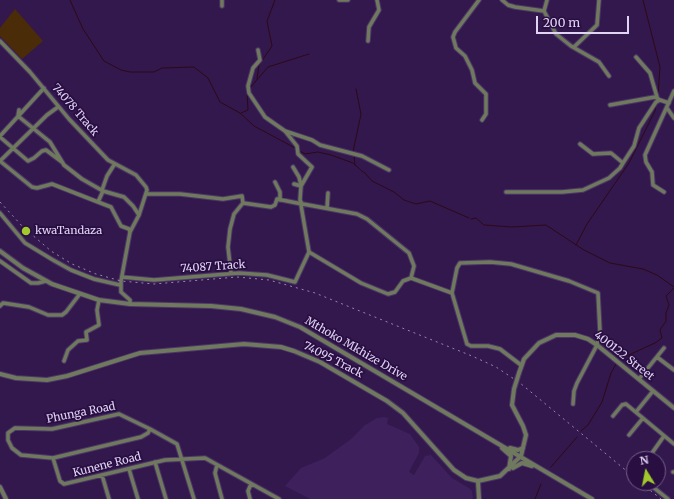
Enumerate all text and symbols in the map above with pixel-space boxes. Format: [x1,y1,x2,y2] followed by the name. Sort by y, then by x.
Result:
[538,8,631,34] scale bar
[543,15,580,30] text: 200 m
[49,81,101,139] street label: 74078 Track
[35,224,102,238] place label: kwaTandaza
[20,225,32,237] marker: kwaTandaza
[180,258,246,276] street label: 74087 Track
[303,314,409,384] street label: Mthoko Mkhize Drive
[591,329,657,383] street label: 400122 Street
[301,339,365,381] street label: 74095 Track
[45,400,117,426] street label: Phunga Road
[72,450,142,480] street label: Kunene Road
[626,451,666,491] north arrow
[639,453,650,468] text: N

